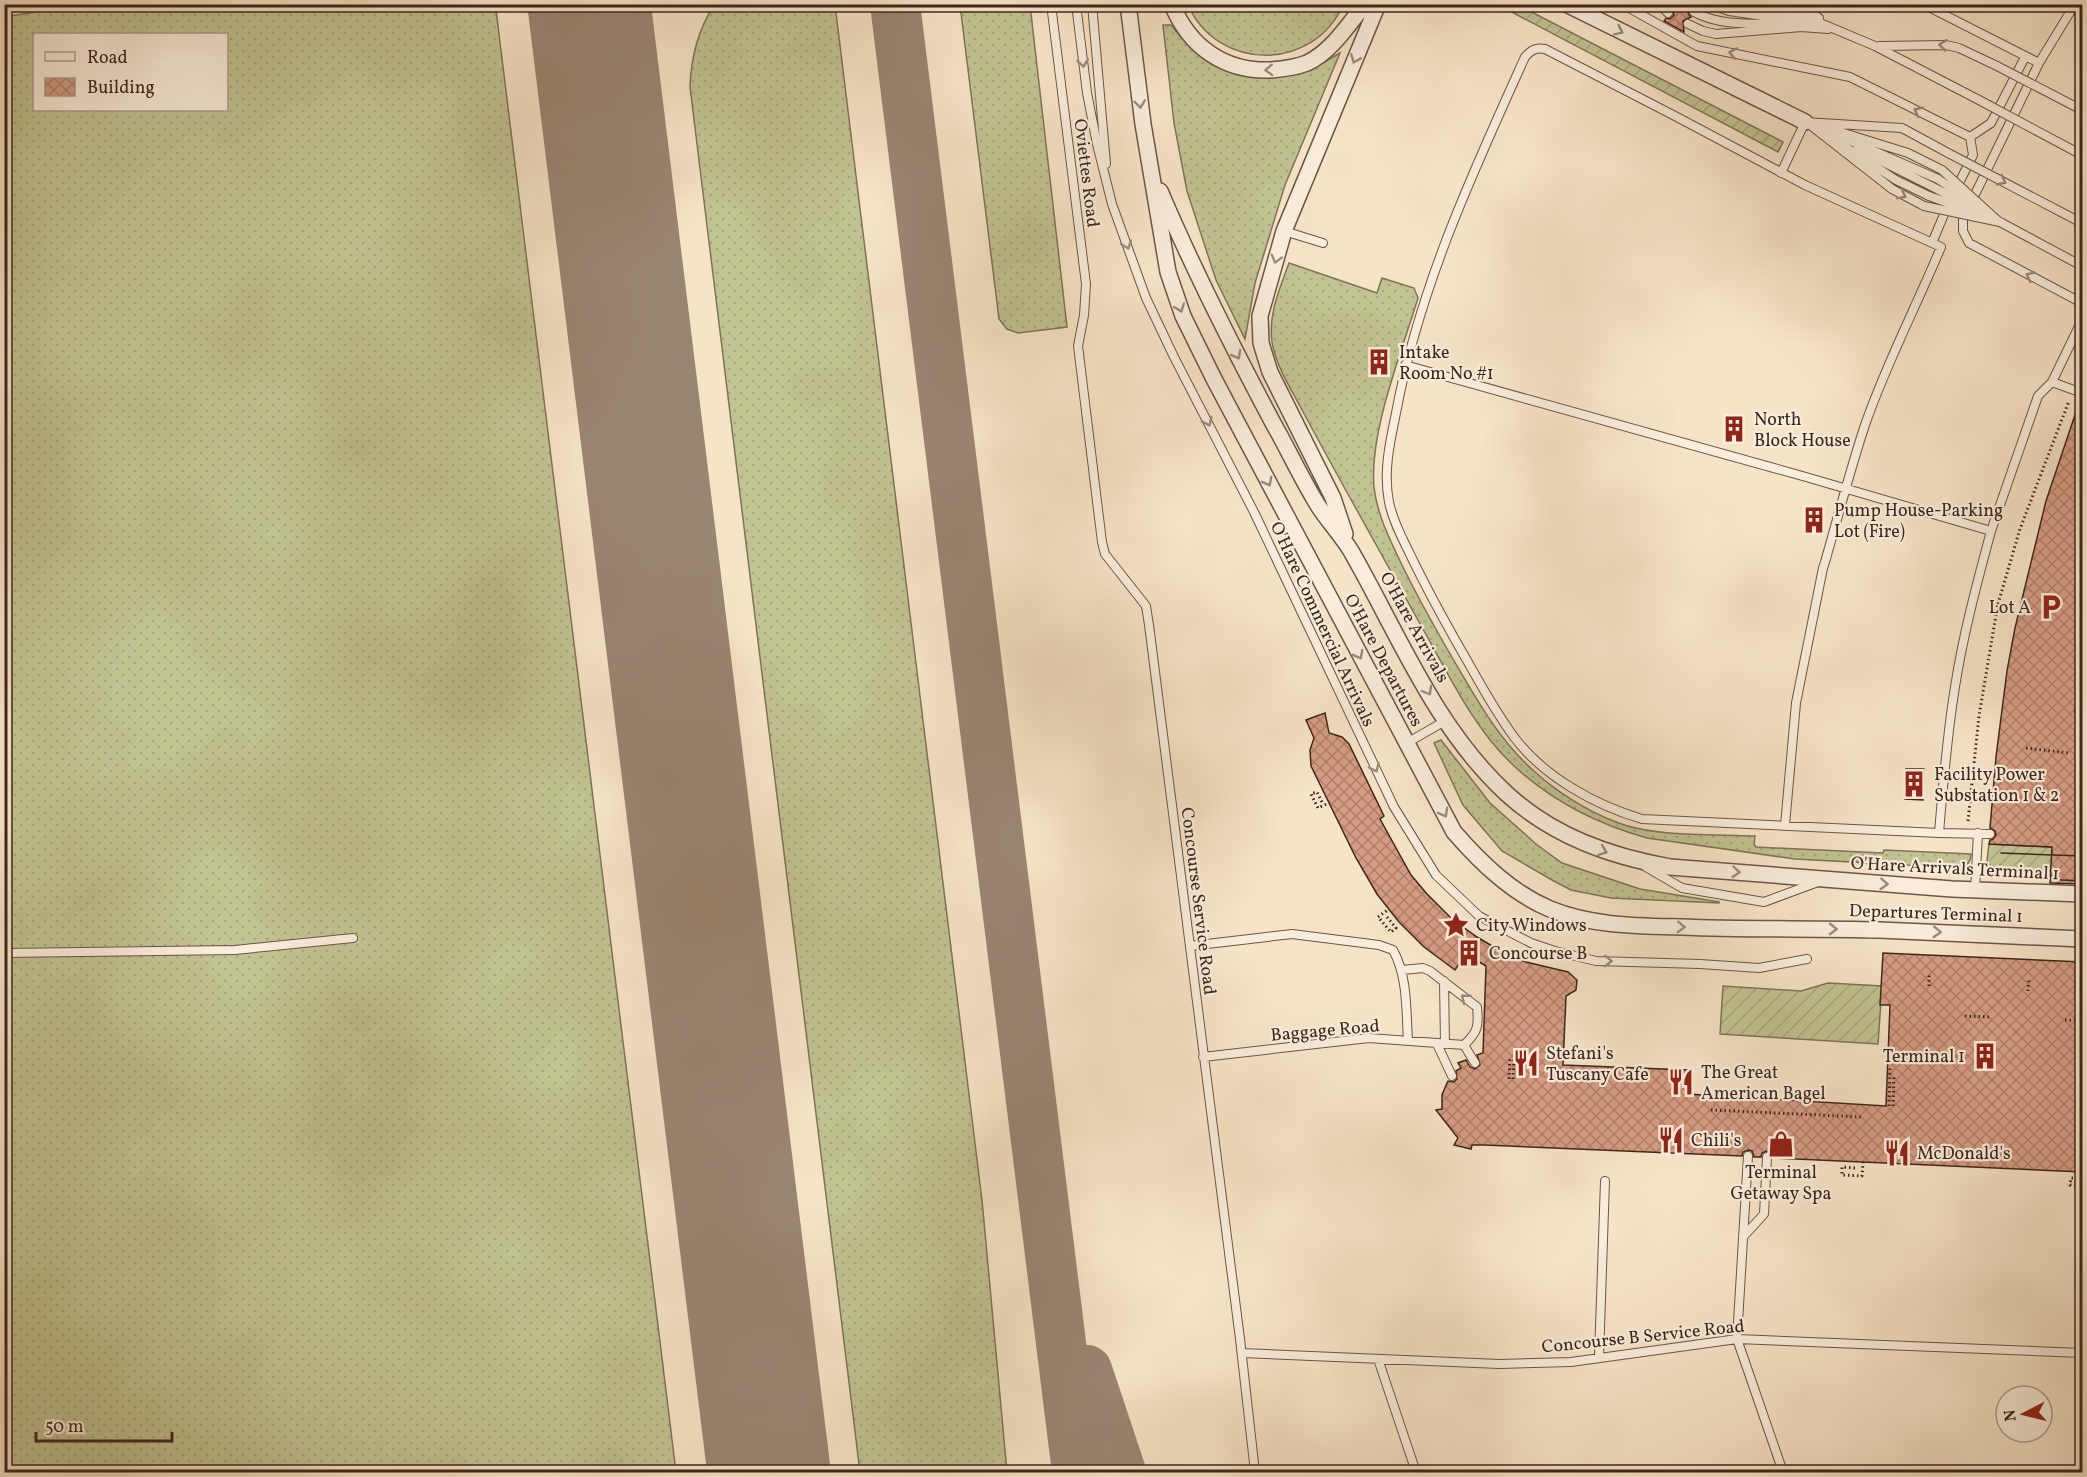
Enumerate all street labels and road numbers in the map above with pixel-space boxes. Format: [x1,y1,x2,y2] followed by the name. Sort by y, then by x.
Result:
[1066,117,1105,229] street label: Oviettes Road
[1263,518,1380,731] street label: O'Hare Commercial Arrivals
[1373,568,1455,688] street label: O'Hare Arrivals
[1337,590,1428,732] street label: O'Hare Departures
[1174,806,1221,996] street label: Concourse Service Road
[1850,852,2060,887] street label: O'Hare Arrivals Terminal 1
[1848,899,2023,930] street label: Departures Terminal 1
[1269,1014,1381,1049] street label: Baggage Road
[1541,1314,1746,1361] street label: Concourse B Service Road

